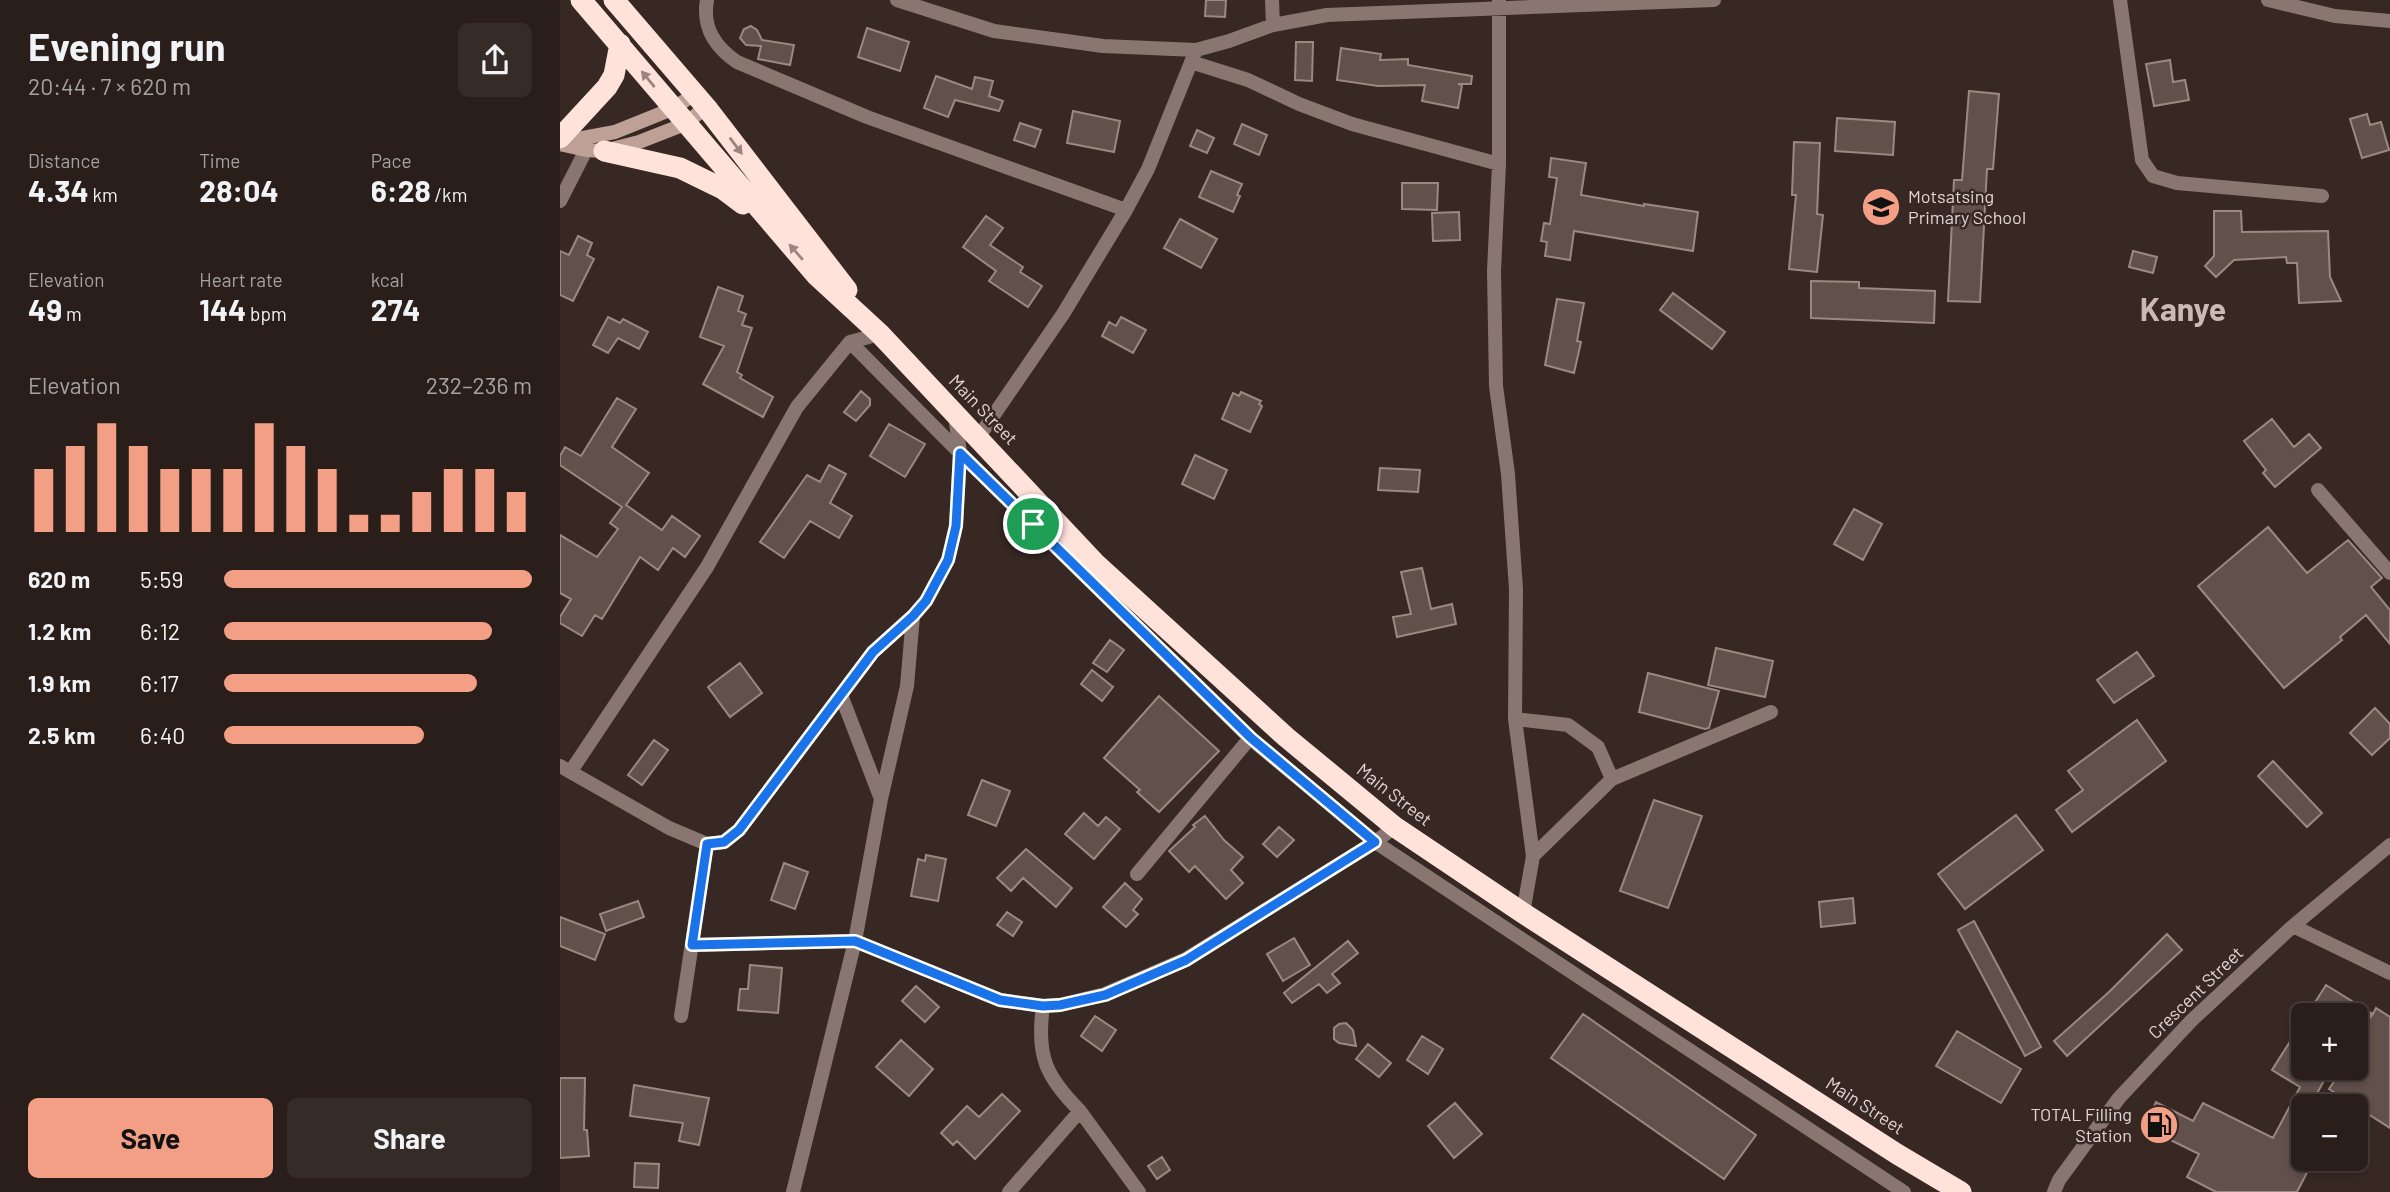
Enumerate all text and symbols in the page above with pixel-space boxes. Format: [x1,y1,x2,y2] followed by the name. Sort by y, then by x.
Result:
[28,23,226,69] text: Evening run
[458,23,532,97] button: share
[641,70,656,87] one-way arrow
[28,72,191,100] text: 20:44 · 7 × 620 m
[728,137,743,155] one-way arrow
[28,149,100,172] text: Distance
[199,149,240,172] text: Time
[371,149,412,172] text: Pace
[28,172,89,208] text: 4.34
[199,172,279,208] text: 28:04
[371,172,431,208] text: 6:28
[89,183,118,206] text: km
[431,183,467,206] text: /km
[1908,185,2026,228] place label: Motsatsing Primary School
[1860,186,1902,228] school or university icon: Motsatsing Primary School
[789,243,804,260] one-way arrow
[28,268,105,291] text: Elevation
[199,268,283,291] text: Heart rate
[371,268,404,291] text: kcal
[2140,289,2226,327] district label: Kanye
[28,291,62,327] text: 49
[199,291,246,327] text: 144
[371,291,421,327] text: 274
[62,302,82,325] text: m
[246,302,287,325] text: bpm
[945,370,1023,449] street label: Main Street
[28,371,121,399] text: Elevation
[426,371,532,399] text: 232–236 m
[1003,494,1063,554] pin
[1014,505,1052,543] icon: arrive
[28,565,90,593] text: 620 m
[140,565,183,593] text: 5:59
[28,617,91,645] text: 1.2 km
[140,617,180,645] text: 6:12
[28,669,91,697] text: 1.9 km
[140,669,179,697] text: 6:17
[28,721,96,749] text: 2.5 km
[140,721,185,749] text: 6:40
[1353,758,1436,830] street label: Main Street
[2143,942,2247,1043] street label: Crescent Street
[2291,1003,2368,1171] map controls
[2291,1003,2368,1080] button: +
[1822,1072,1909,1139] street label: Main Street
[2291,1094,2368,1171] button: −
[28,1098,273,1178] button: Save
[287,1098,532,1178] button: Share
[2031,1103,2132,1146] place label: TOTAL Filling Station
[2138,1104,2180,1146] fuel station icon: TOTAL Filling Station

